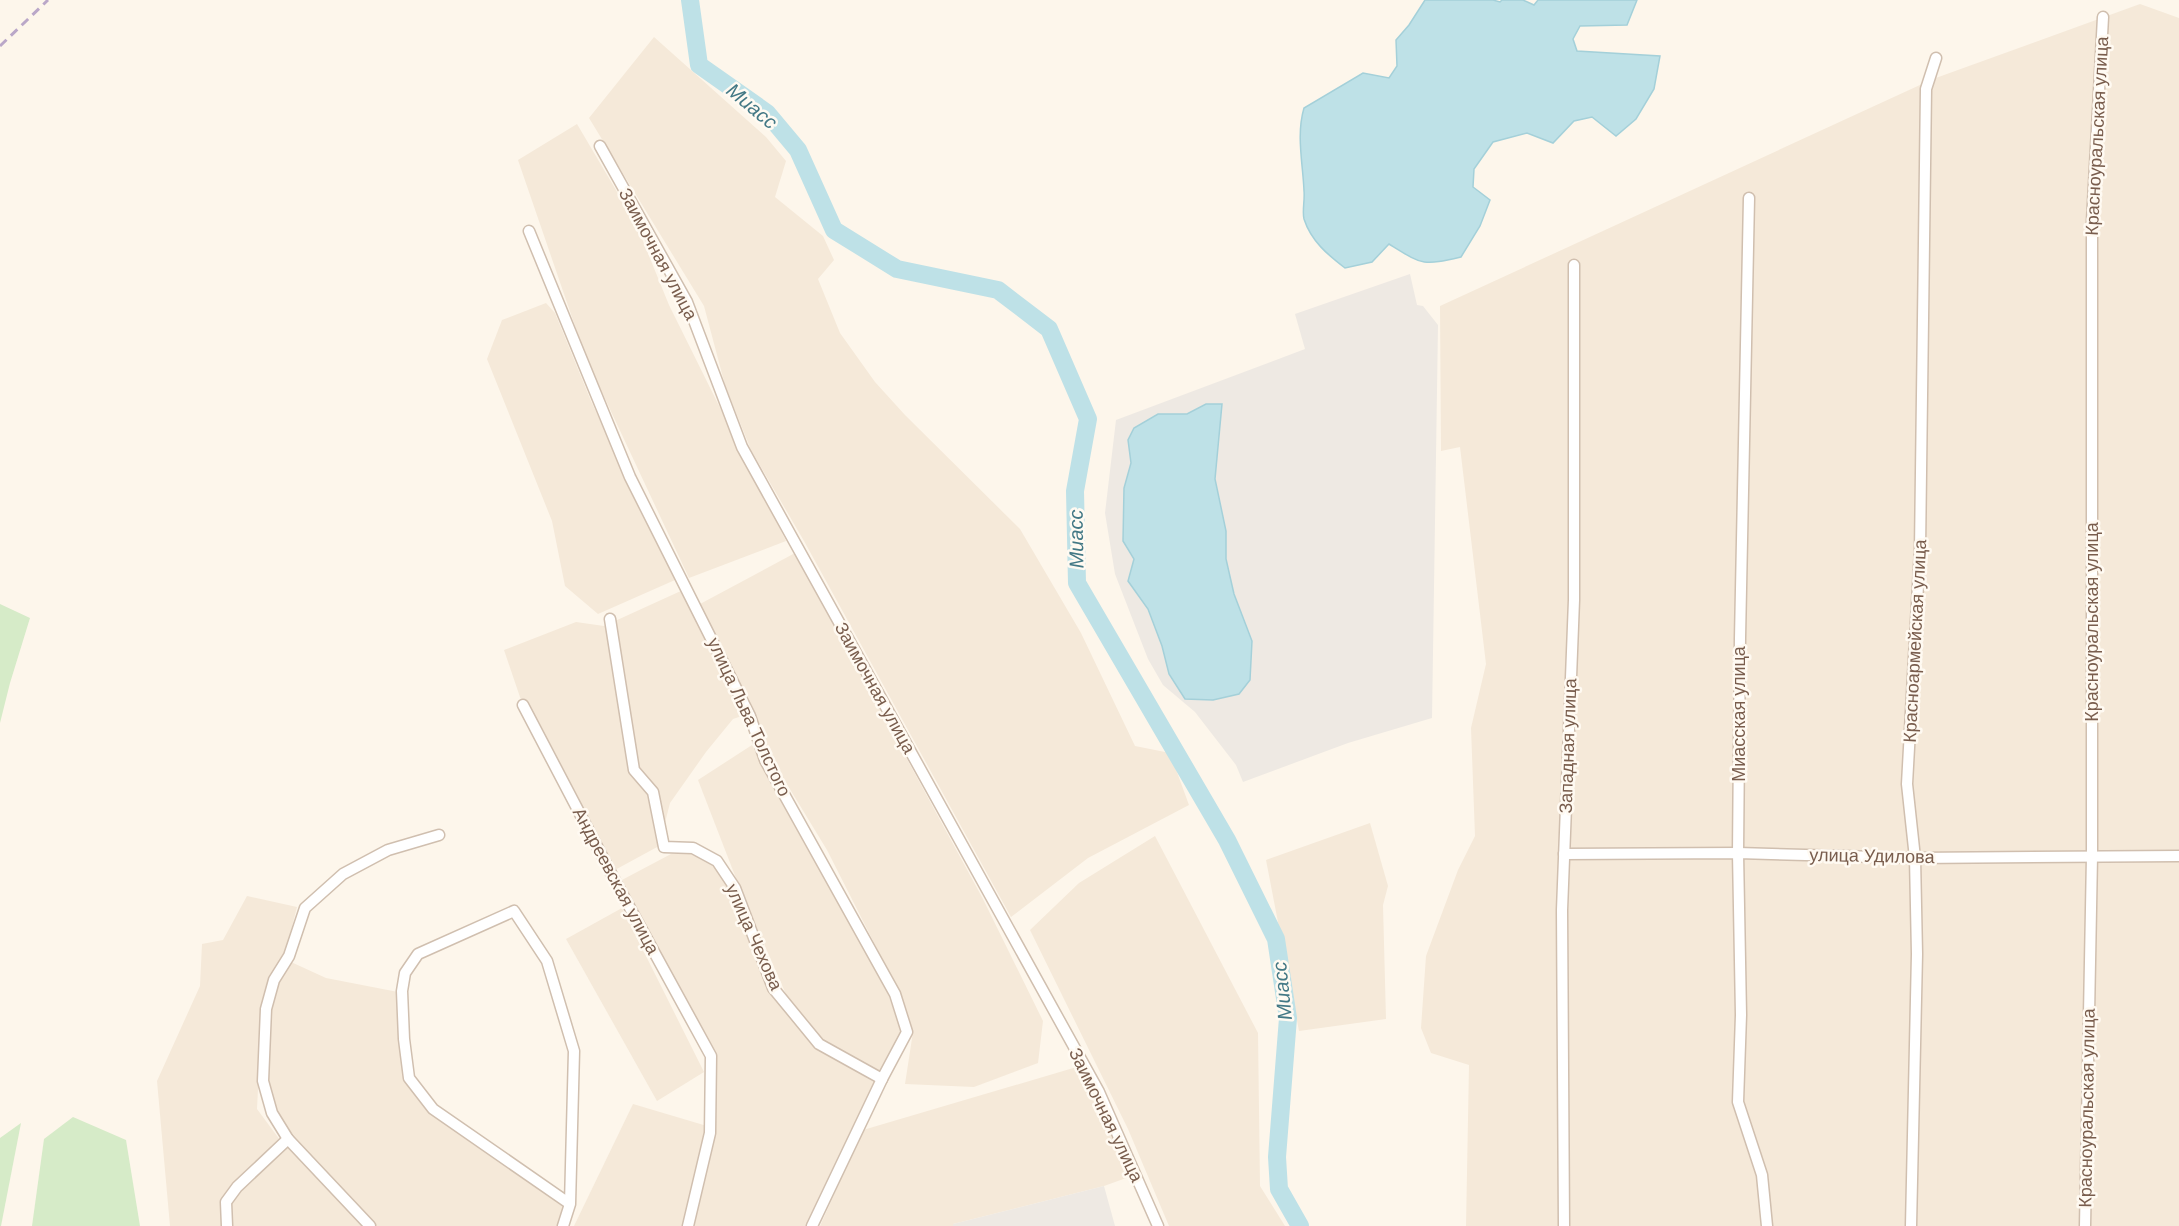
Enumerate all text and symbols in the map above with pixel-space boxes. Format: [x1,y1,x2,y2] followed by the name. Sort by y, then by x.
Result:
[2082,35,2112,236] street label: Красноуральская улица
[722,79,782,133] water label: Миасс
[615,185,702,324] street label: Заимочная улица
[1064,509,1088,569] water label: Миасс
[2082,521,2102,722] street label: Красноуральская улица
[1900,538,1930,743] street label: Красноармейская улица
[831,619,920,758] street label: Заимочная улица
[703,634,795,800] street label: улица Льва Толстого
[1729,645,1749,782] street label: Миасская улица
[1556,677,1580,814] street label: Западная улица
[569,804,664,959] street label: Андреевская улица
[1809,845,1936,867] street label: улица Удилова
[722,881,787,994] street label: улица Чехова
[1268,961,1296,1021] water label: Миасс
[2075,1007,2099,1208] street label: Красноуральская улица
[1065,1045,1148,1186] street label: Заимочная улица

